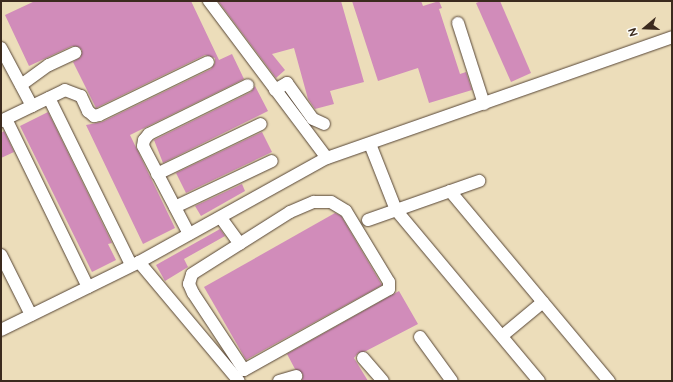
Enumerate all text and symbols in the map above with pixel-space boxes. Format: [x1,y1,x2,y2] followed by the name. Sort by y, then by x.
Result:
[625,8,665,48] north arrow
[625,26,641,38] text: N

